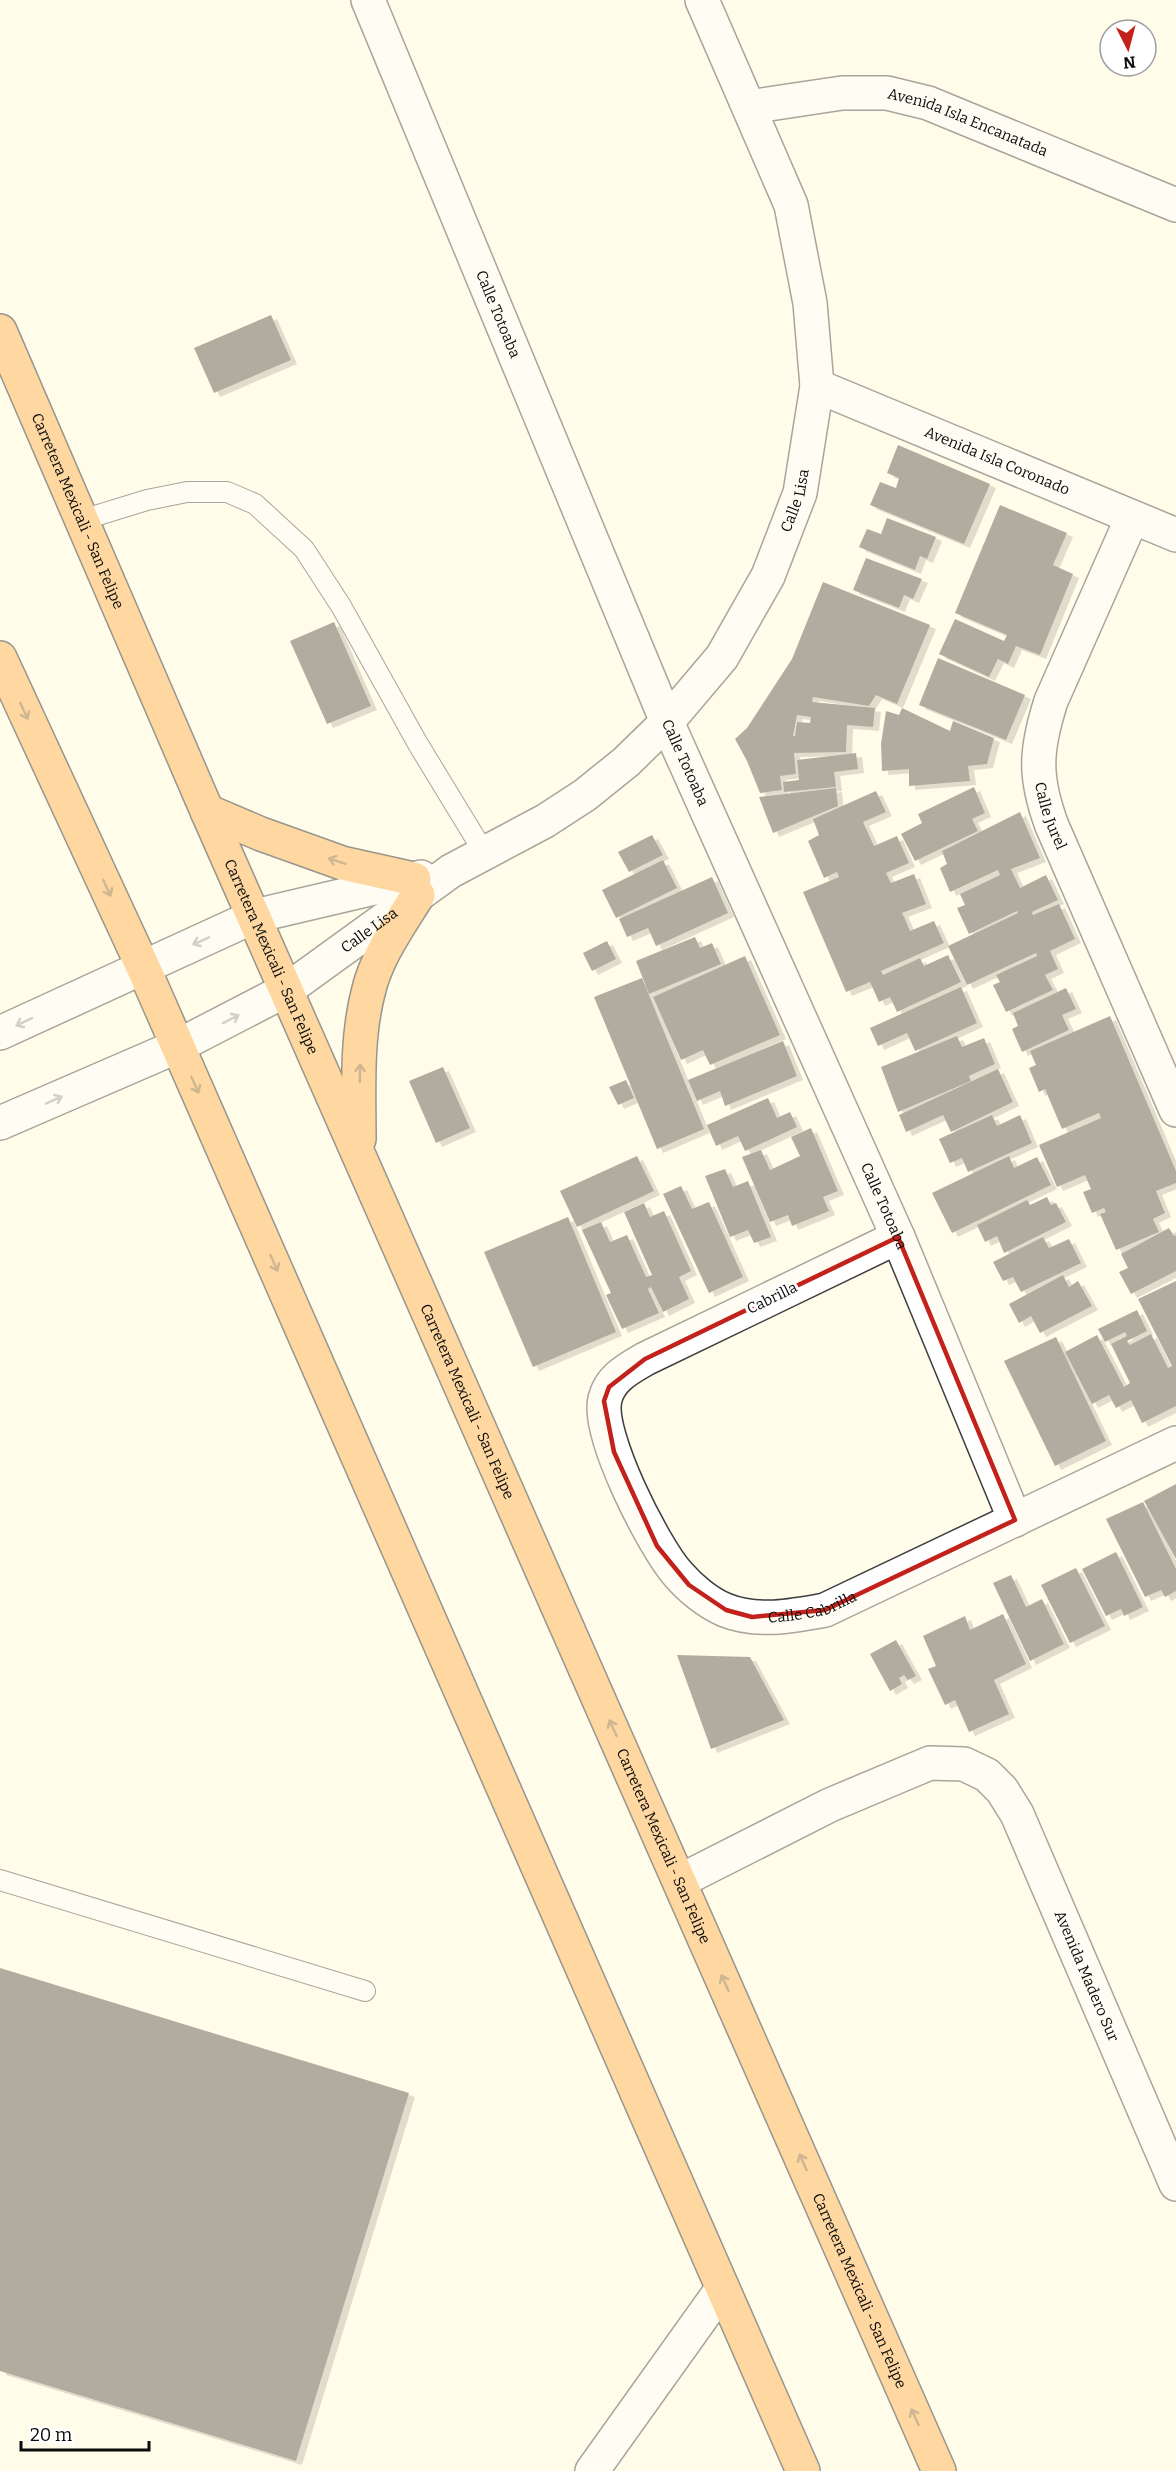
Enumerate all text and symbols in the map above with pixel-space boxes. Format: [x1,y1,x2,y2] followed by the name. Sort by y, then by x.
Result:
[1098,18,1158,78] north arrow
[1122,52,1137,73] text: N
[886,85,1050,160] street label: Avenida Isla Encanatada
[472,268,524,361] street label: Calle Totoaba
[27,410,128,612] street label: Carretera Mexicali - San Felipe
[922,423,1072,499] street label: Avenida Isla Coronado
[777,468,813,535] street label: Calle Lisa
[19,702,31,720] one-way arrow
[658,716,713,809] street label: Calle Totoaba
[1031,781,1070,852] street label: Calle Jurel
[328,855,347,866] one-way arrow
[220,856,322,1057] street label: Carretera Mexicali - San Felipe
[101,878,113,896] one-way arrow
[337,904,401,957] street label: Calle Lisa
[193,935,211,947] one-way arrow
[221,1013,239,1024] one-way arrow
[16,1016,34,1028] one-way arrow
[354,1064,365,1084] one-way arrow
[190,1075,201,1094] one-way arrow
[44,1094,62,1105] one-way arrow
[857,1160,911,1252] street label: Calle Totoaba
[268,1254,280,1272] one-way arrow
[744,1278,800,1318] street label: Cabrilla
[416,1301,518,1502] street label: Carretera Mexicali - San Felipe
[768,1587,859,1626] street label: Calle Cabrilla
[607,1719,618,1737] one-way arrow
[613,1746,714,1946] street label: Carretera Mexicali - San Felipe
[1051,1908,1123,2045] street label: Avenida Madero Sur
[719,1975,730,1993] one-way arrow
[797,2153,808,2171] one-way arrow
[809,2190,910,2391] street label: Carretera Mexicali - San Felipe
[909,2409,920,2427] one-way arrow
[21,2414,148,2452] scale bar
[30,2424,72,2446] text: 20 m

